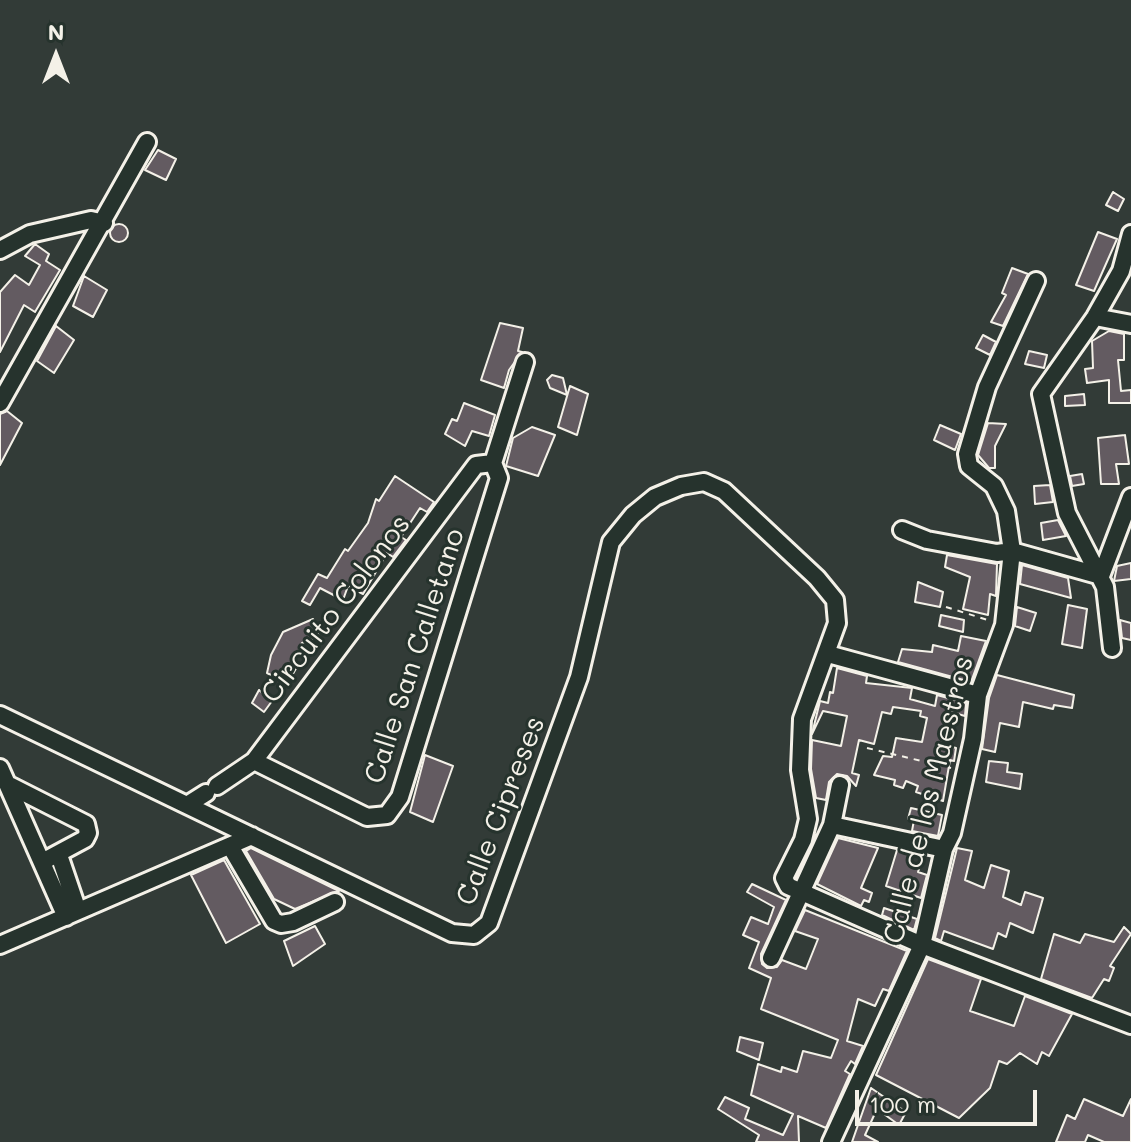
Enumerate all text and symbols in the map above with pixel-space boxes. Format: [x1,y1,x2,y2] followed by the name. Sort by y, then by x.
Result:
[16,16,96,96] north arrow
[48,17,64,46] text: N
[254,508,418,710] street label: Circuito Colonos
[358,524,472,788] street label: Calle San Calletano
[877,653,981,947] street label: Calle de los Maestros
[450,712,552,910] street label: Calle Cipreses
[859,1074,1041,1124] scale bar
[869,1088,936,1119] text: 100 m

